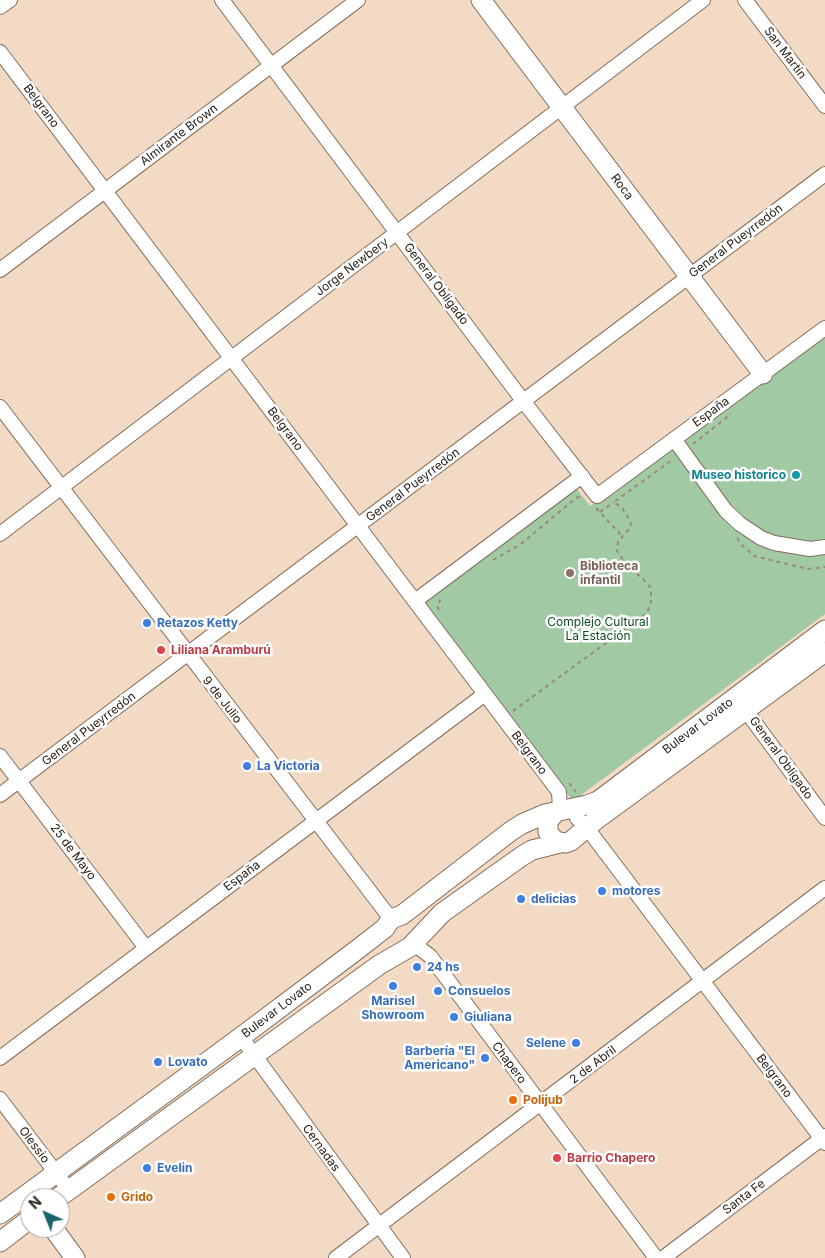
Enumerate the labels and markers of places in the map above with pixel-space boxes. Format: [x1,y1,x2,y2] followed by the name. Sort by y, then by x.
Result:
[692,468,786,482] place label: Museo historico
[790,469,802,481] marker: Museo historico
[580,559,638,587] place label: Biblioteca infantil
[564,567,576,579] marker: Biblioteca infantil
[157,616,238,630] place label: Retazos Ketty
[141,617,153,629] marker: Retazos Ketty
[171,643,271,657] place label: Liliana Aramburú
[155,644,167,656] marker: Liliana Aramburú
[257,759,320,773] place label: La Victoria
[241,760,253,772] marker: La Victoria
[612,884,660,898] place label: motores
[596,885,608,897] marker: motores
[531,892,576,906] place label: delicias
[515,893,527,905] marker: delicias
[427,960,460,974] place label: 24 hs
[411,961,423,973] marker: 24 hs
[387,980,399,992] marker: Marisel Showroom
[448,984,510,998] place label: Consuelos
[432,985,444,997] marker: Consuelos
[362,994,424,1022] place label: Marisel Showroom
[464,1010,512,1024] place label: Giuliana
[448,1011,460,1023] marker: Giuliana
[526,1036,566,1050] place label: Selene
[570,1037,582,1049] marker: Selene
[404,1044,475,1072] place label: Barbería "El Americano"
[479,1052,491,1064] marker: Barbería "El Americano"
[168,1055,208,1069] place label: Lovato
[152,1056,164,1068] marker: Lovato
[523,1093,563,1107] place label: Polijub
[507,1094,519,1106] marker: Polijub
[567,1151,655,1165] place label: Barrio Chapero
[551,1152,563,1164] marker: Barrio Chapero
[157,1161,192,1175] place label: Evelin
[141,1162,153,1174] marker: Evelin
[121,1190,153,1204] place label: Grido
[105,1191,117,1203] marker: Grido

